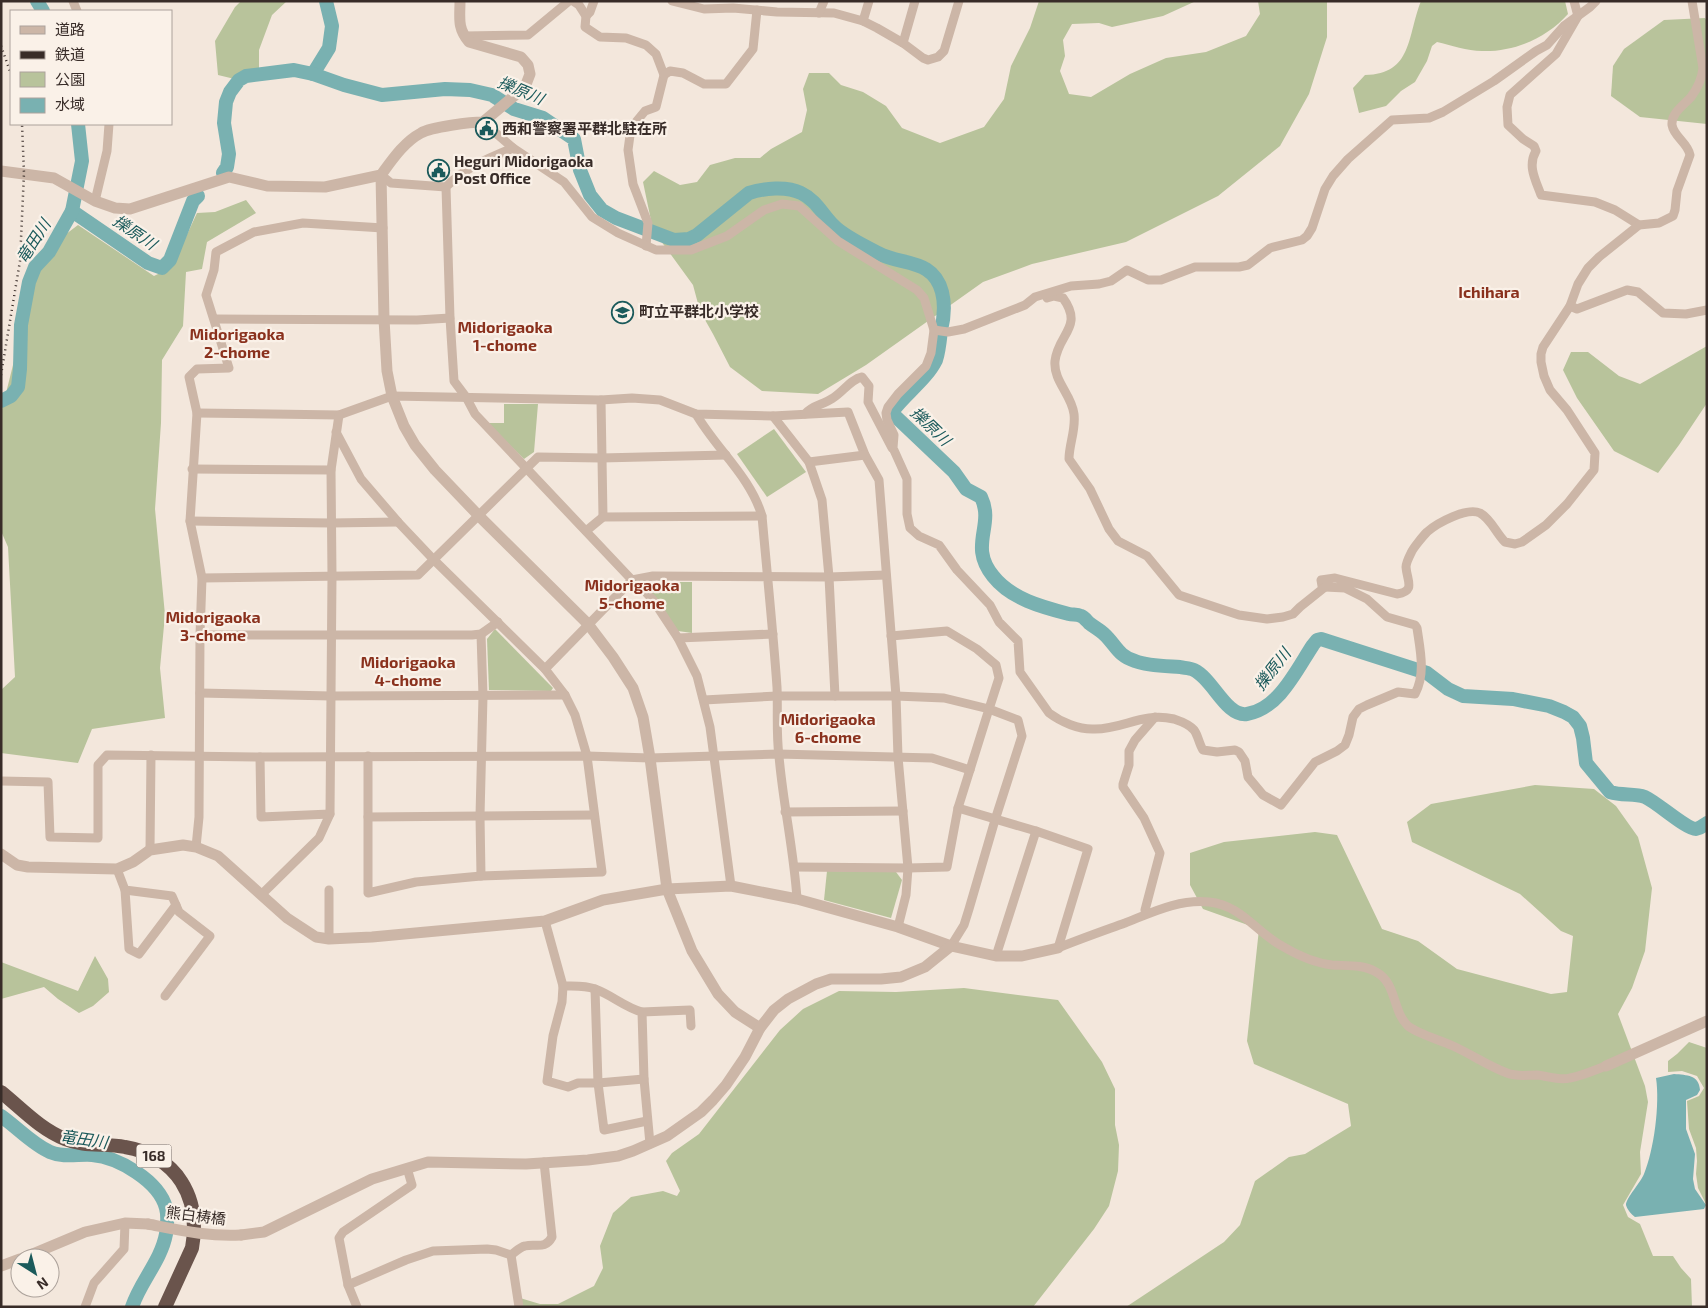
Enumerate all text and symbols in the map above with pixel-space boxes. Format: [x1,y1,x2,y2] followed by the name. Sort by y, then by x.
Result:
[10,10,172,125] legend
[55,20,85,38] text: 道路
[55,45,85,63] text: 鉄道
[55,70,85,88] text: 公園
[495,71,549,108] water label: 擽原川
[55,95,85,113] text: 水域
[474,117,498,141] public building icon: 西和警察署平群北駐在所
[502,119,667,137] place label: 西和警察署平群北駐在所
[454,152,593,187] place label: Heguri Midorigaoka Post Office
[426,159,450,183] public building icon: Heguri Midorigaoka Post Office
[110,210,162,254] water label: 擽原川
[12,214,55,266] water label: 竜田川
[1458,282,1520,301] district label: Ichihara
[611,300,635,324] school or university icon: 町立平群北小学校
[639,302,759,320] place label: 町立平群北小学校
[457,317,553,354] district label: Midorigaoka 1-chome
[189,324,285,361] district label: Midorigaoka 2-chome
[907,402,957,451] water label: 擽原川
[584,575,680,612] district label: Midorigaoka 5-chome
[165,607,261,644] district label: Midorigaoka 3-chome
[1249,642,1295,693] water label: 擽原川
[360,652,456,689] district label: Midorigaoka 4-chome
[780,709,876,746] district label: Midorigaoka 6-chome
[59,1126,111,1152] water label: 竜田川
[136,1144,172,1168] road number: 168
[165,1202,227,1228] street label: 熊白梼橋
[10,1248,60,1298] north arrow
[34,1274,52,1294] text: N

